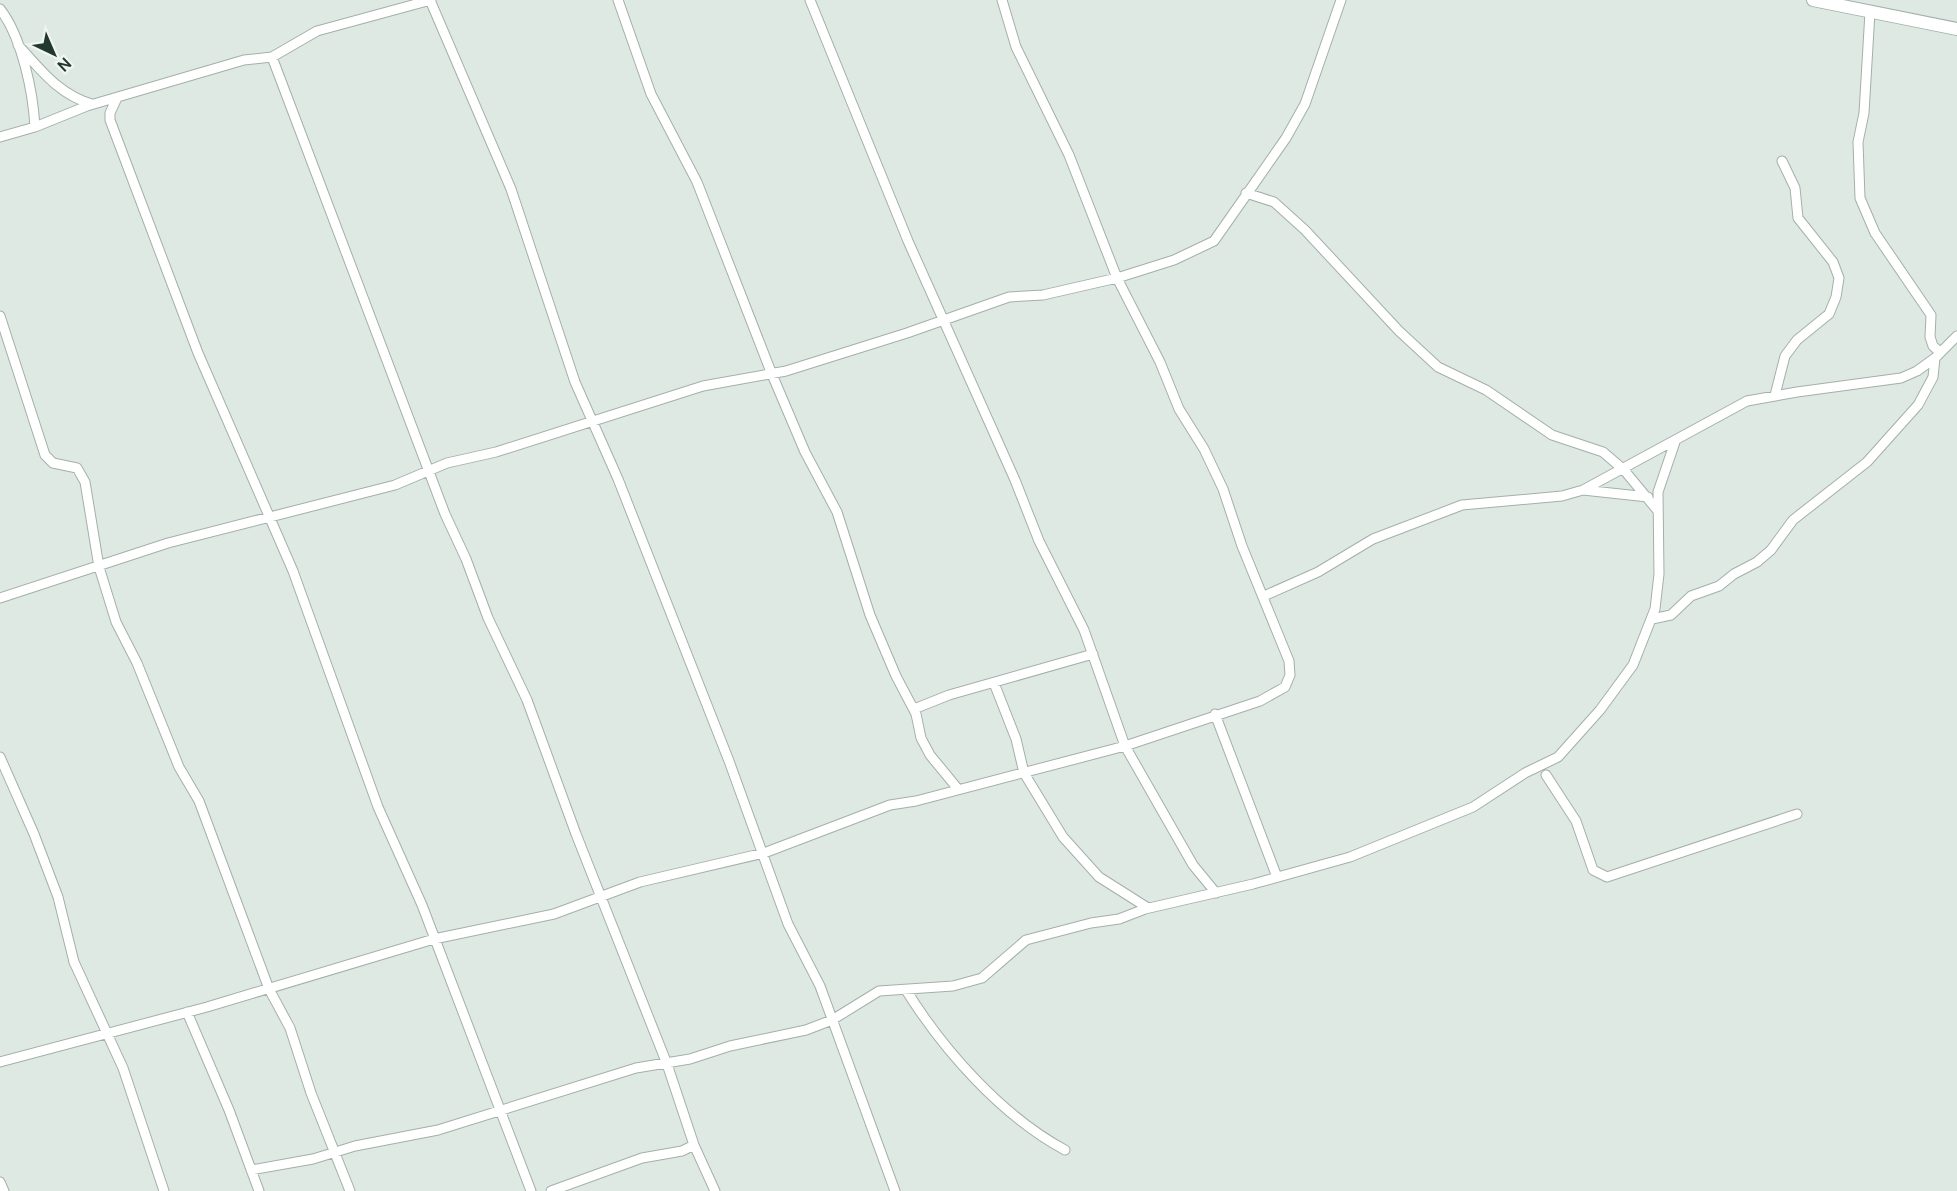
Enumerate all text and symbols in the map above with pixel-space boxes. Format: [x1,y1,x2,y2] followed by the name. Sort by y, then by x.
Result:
[24,24,84,84] north arrow
[53,53,76,77] text: N

